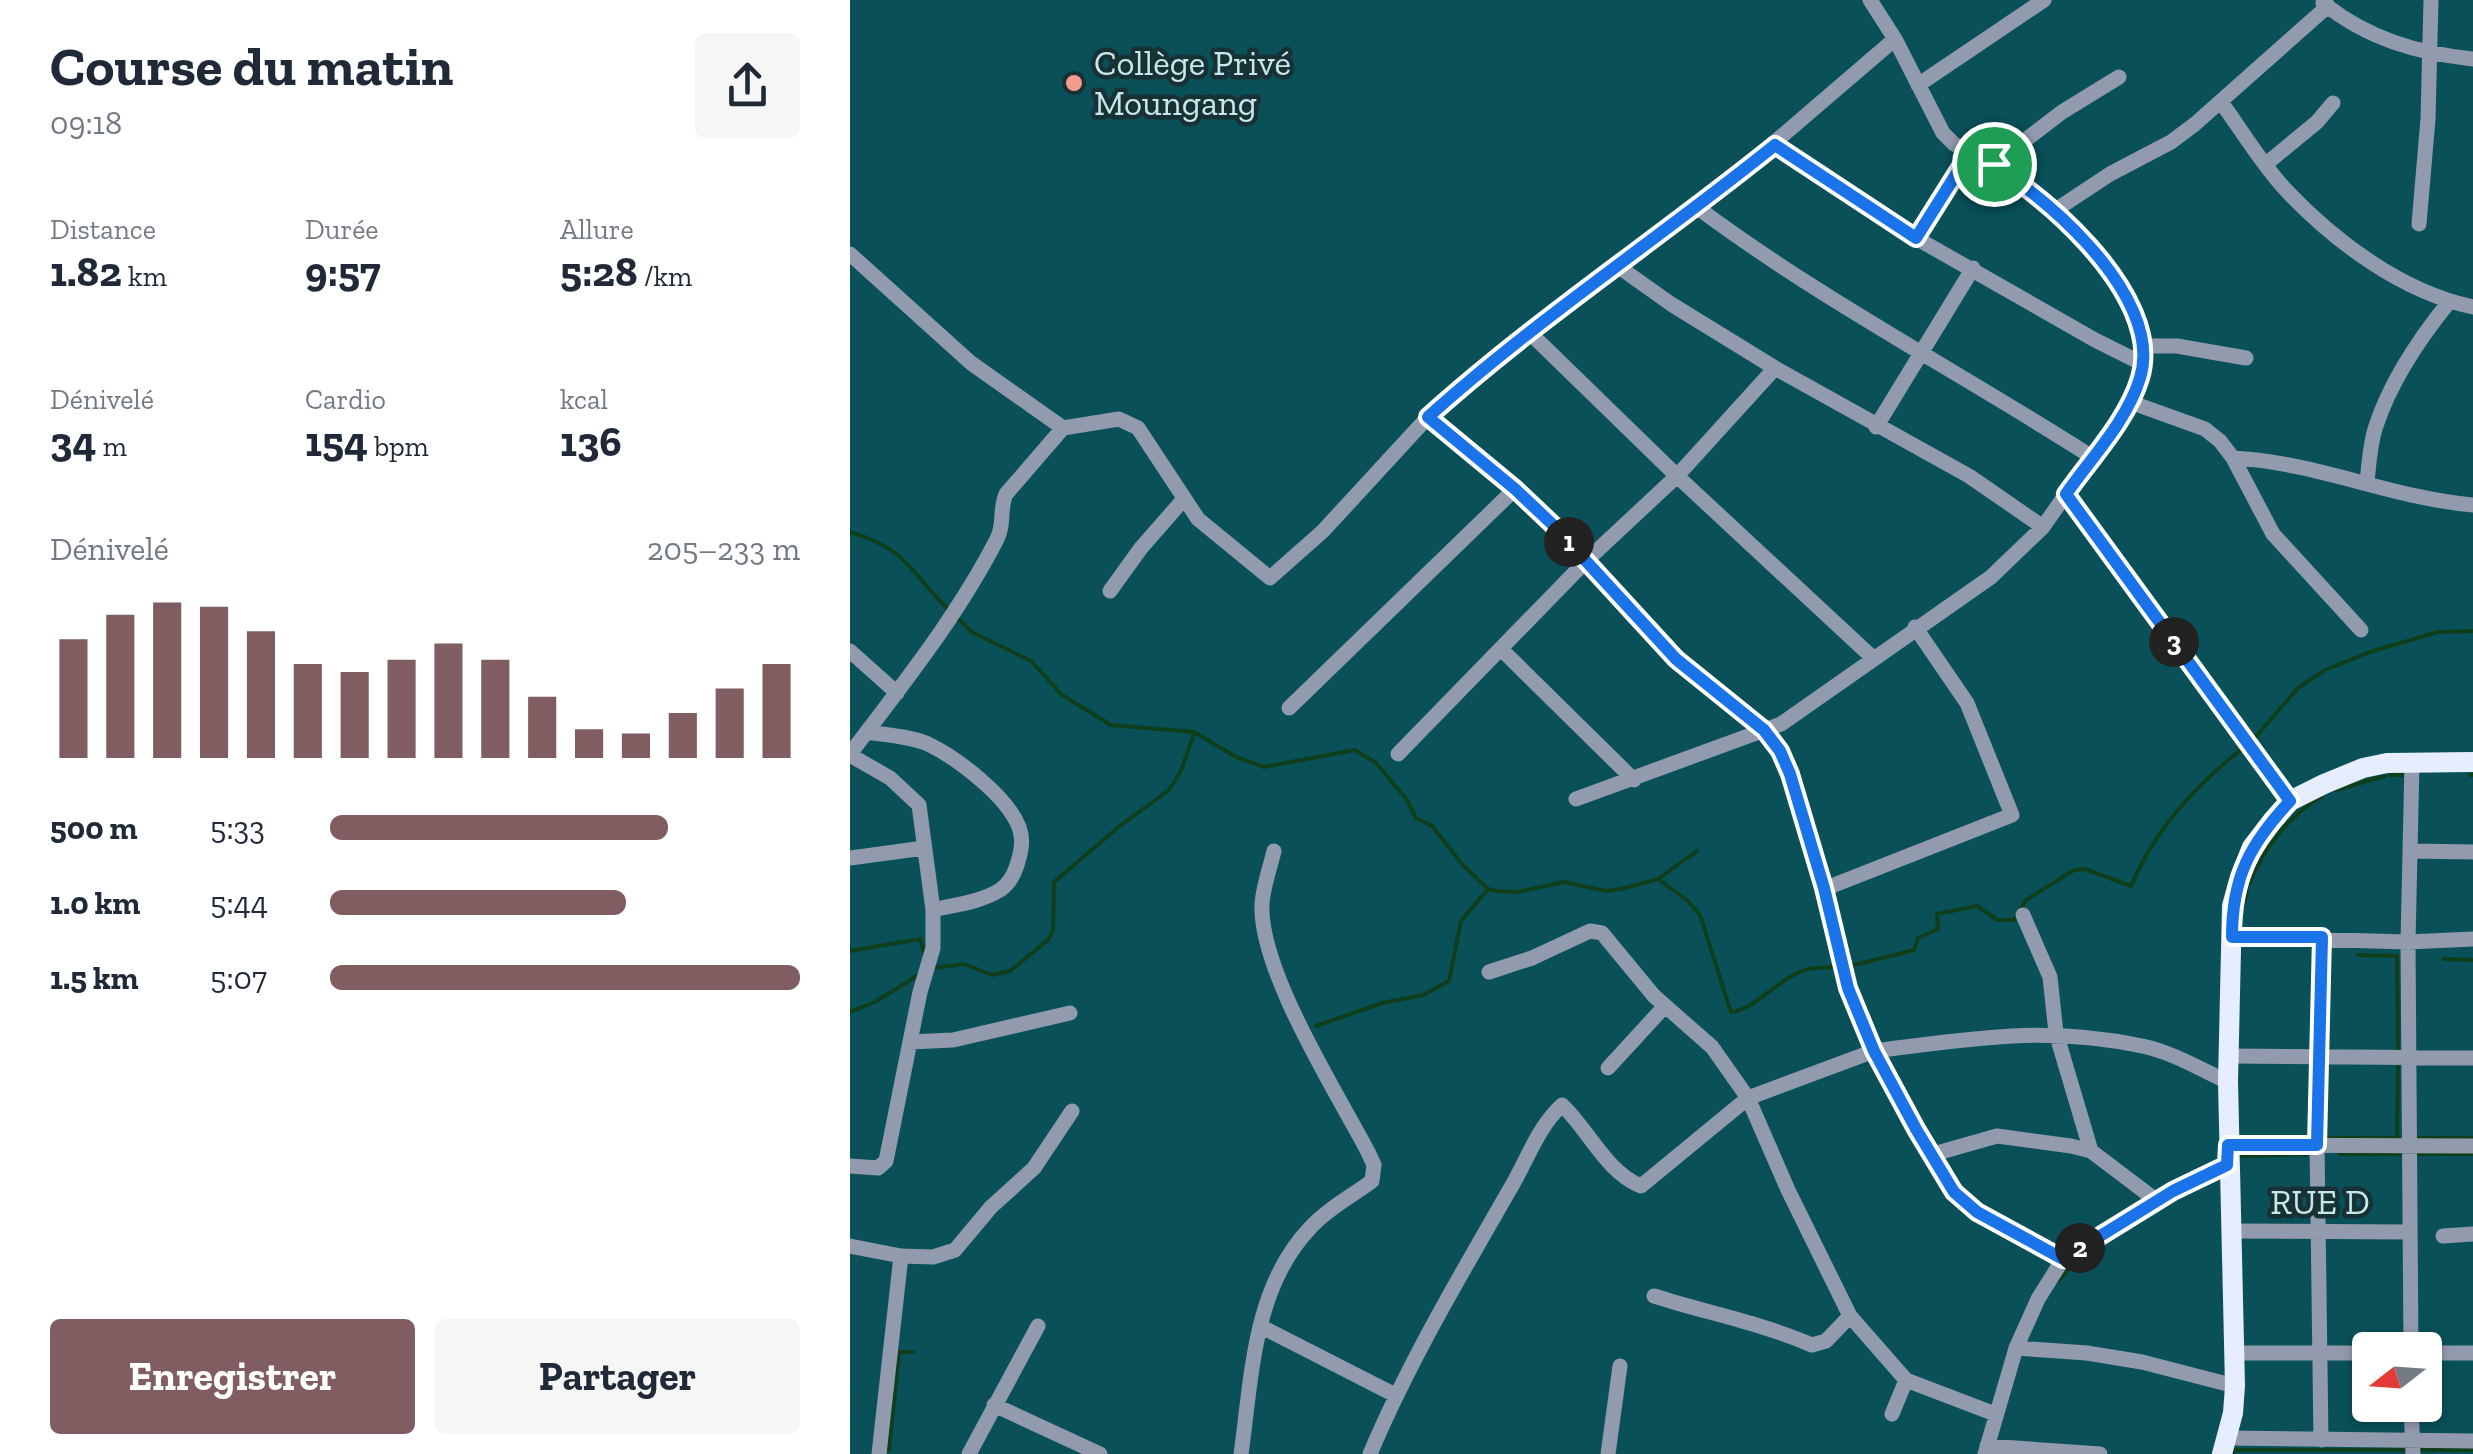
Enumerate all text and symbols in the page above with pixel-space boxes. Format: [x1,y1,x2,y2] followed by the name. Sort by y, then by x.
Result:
[50,33,453,99] text: Course du matin
[695,33,800,138] button: share
[1094,42,1291,124] place label: Collège Privé Moungang
[1063,72,1085,94] marker: Collège Privé Moungang
[50,104,122,142] text: 09:18
[1952,122,2037,207] pin
[1967,137,2022,192] icon: arrive
[50,213,156,246] text: Distance
[305,213,379,246] text: Durée
[560,213,634,246] text: Allure
[50,246,122,297] text: 1.82
[305,246,381,297] text: 9:57
[560,246,638,297] text: 5:28
[122,260,167,293] text: km
[638,260,692,293] text: /km
[50,383,154,416] text: Dénivelé
[305,383,386,416] text: Cardio
[560,383,608,416] text: kcal
[50,416,96,467] text: 34
[305,416,368,467] text: 154
[560,416,622,467] text: 136
[96,430,127,463] text: m
[368,430,429,463] text: bpm
[1544,517,1594,567] pin: 1
[1563,525,1575,558] text: 1
[50,530,169,568] text: Dénivelé
[647,530,800,568] text: 205–233 m
[2149,617,2199,667] pin: 3
[2167,625,2181,658] text: 3
[50,809,138,847] text: 500 m
[210,809,265,847] text: 5:33
[50,884,140,922] text: 1.0 km
[210,884,268,922] text: 5:44
[50,959,139,997] text: 1.5 km
[210,959,267,997] text: 5:07
[2270,1181,2370,1223] street label: RUE D
[2055,1223,2105,1273] pin: 2
[2072,1231,2088,1264] text: 2
[50,1319,415,1434] button: Enregistrer
[435,1319,800,1434] button: Partager
[2352,1332,2442,1422] north arrow
[2352,1332,2442,1422] map controls

